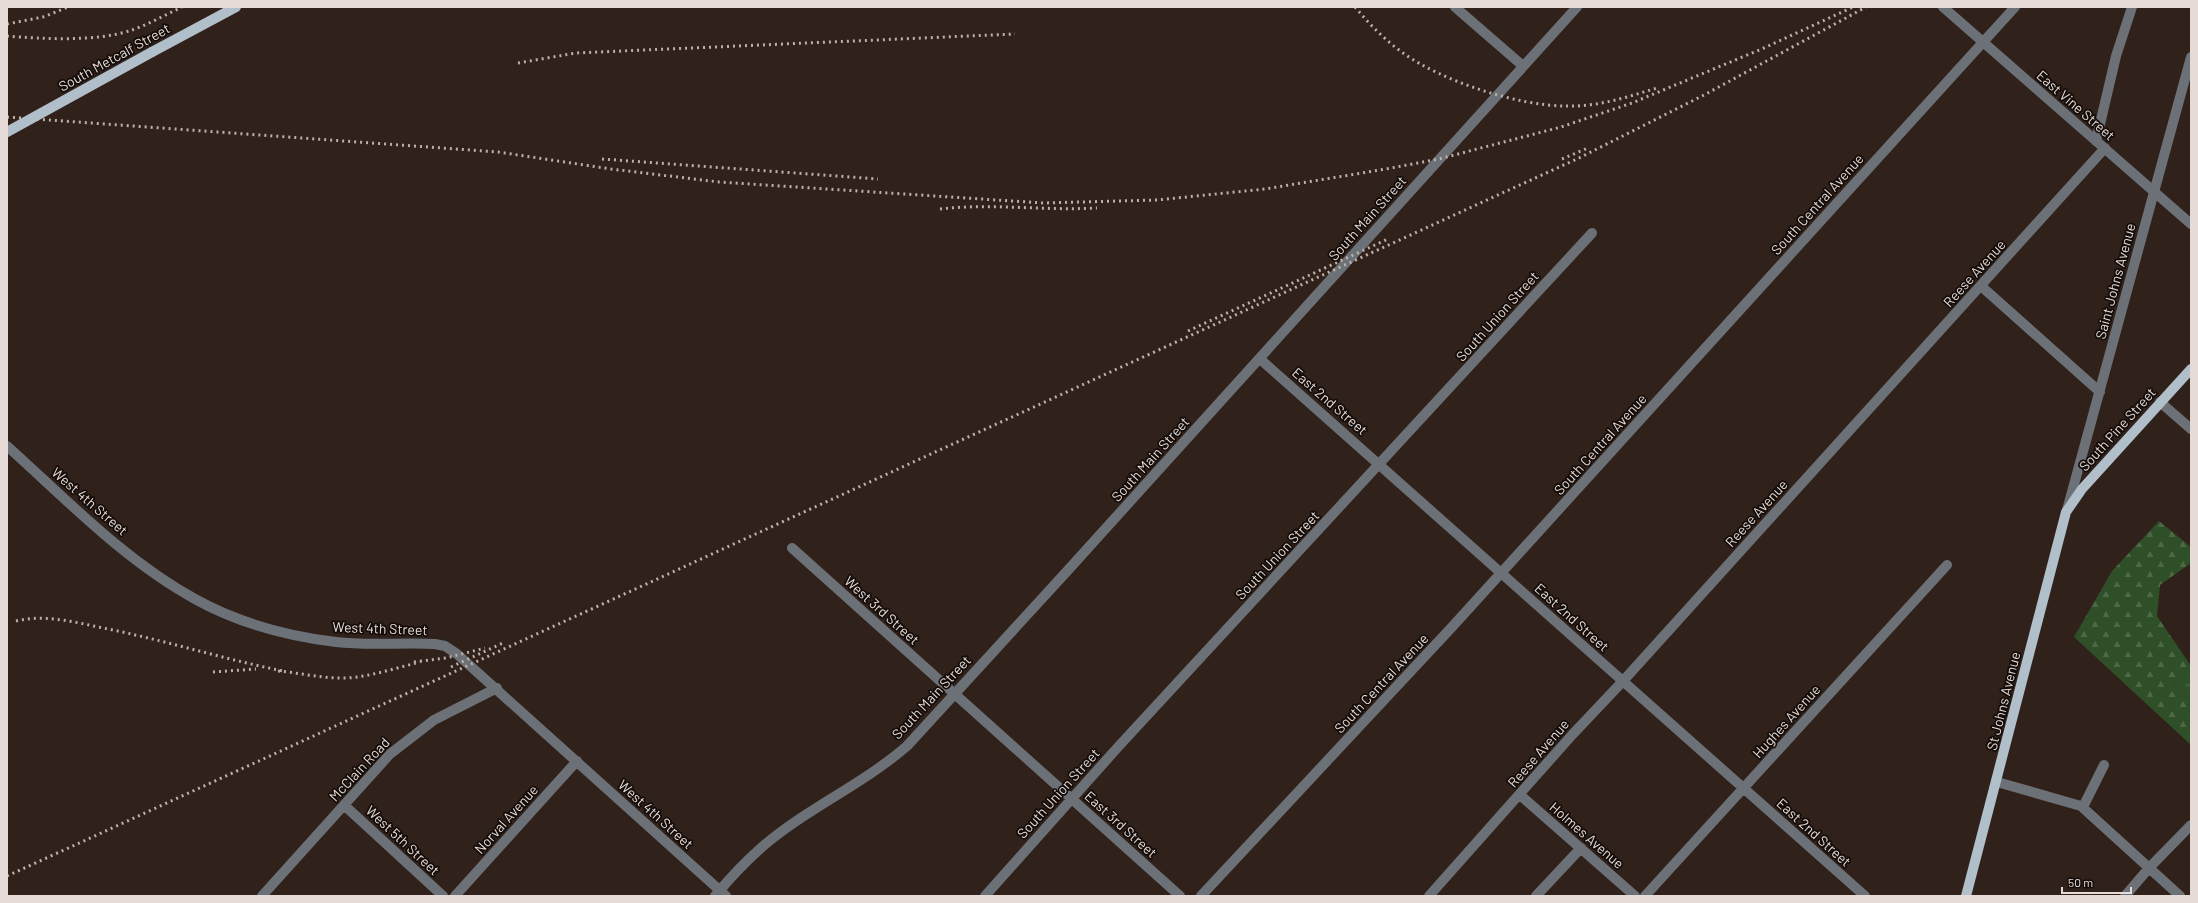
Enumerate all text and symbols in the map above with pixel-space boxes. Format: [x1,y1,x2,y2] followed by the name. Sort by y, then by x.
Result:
[55,19,173,95] street label: South Metcalf Street
[2033,66,2119,144] street label: East Vine Street
[1767,150,1867,258] street label: South Central Avenue
[1325,172,1409,264] street label: South Main Street
[2091,221,2139,341] street label: Saint Johns Avenue
[1939,236,2009,310] street label: Reese Avenue
[1452,268,1542,364] street label: South Union Street
[1289,364,1371,438] street label: East 2nd Street
[2075,384,2159,474] street label: South Pine Street
[1550,390,1650,498] street label: South Central Avenue
[1108,413,1192,505] street label: South Main Street
[49,463,131,539] street label: West 4th Street
[1721,476,1791,550] street label: Reese Avenue
[1232,507,1322,603] street label: South Union Street
[841,572,923,648] street label: West 3rd Street
[1531,579,1613,655] street label: East 2nd Street
[332,618,428,638] street label: West 4th Street
[1330,630,1432,736] street label: South Central Avenue
[1983,650,2023,752] street label: St Johns Avenue
[888,652,974,742] street label: South Main Street
[1749,681,1823,761] street label: Hughes Avenue
[1504,715,1572,791] street label: Reese Avenue
[325,734,393,804] street label: McClain Road
[1013,745,1103,841] street label: South Union Street
[615,776,697,852] street label: West 4th Street
[471,781,541,857] street label: Norval Avenue
[1081,787,1161,861] street label: East 3rd Street
[1773,794,1855,870] street label: East 2nd Street
[1546,798,1628,872] street label: Holmes Avenue
[363,802,443,878] street label: West 5th Street
[2062,869,2131,895] scale bar
[2068,875,2093,889] text: 50 m

